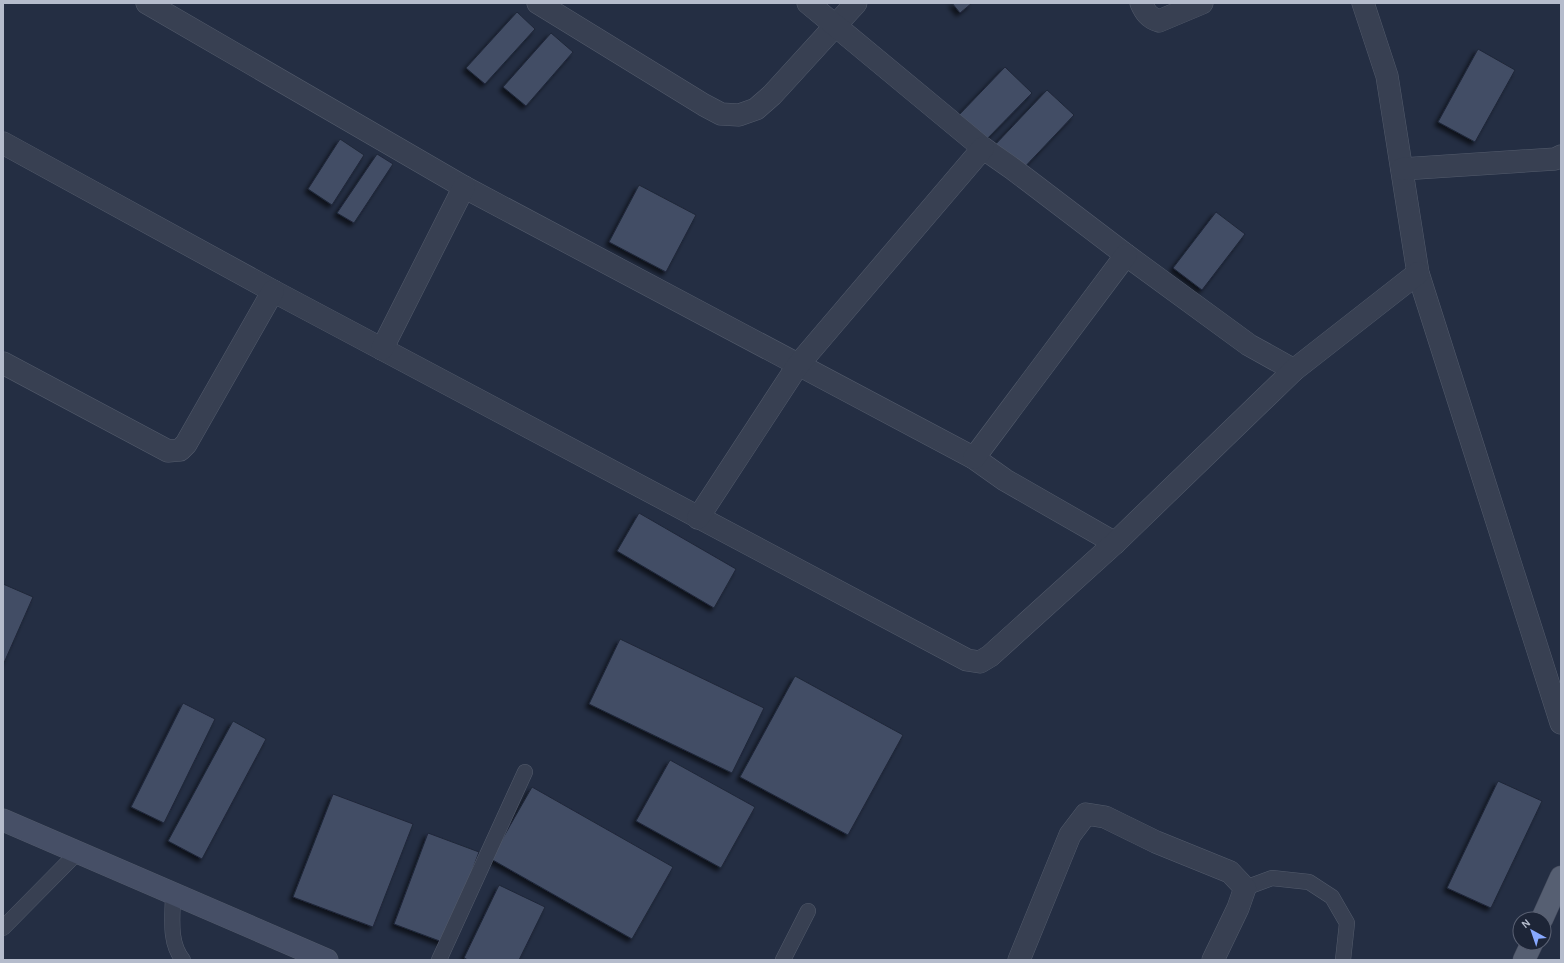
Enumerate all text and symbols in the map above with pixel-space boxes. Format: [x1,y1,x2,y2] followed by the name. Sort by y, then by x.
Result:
[1512,911,1552,951] north arrow
[1519,917,1532,930] text: N

